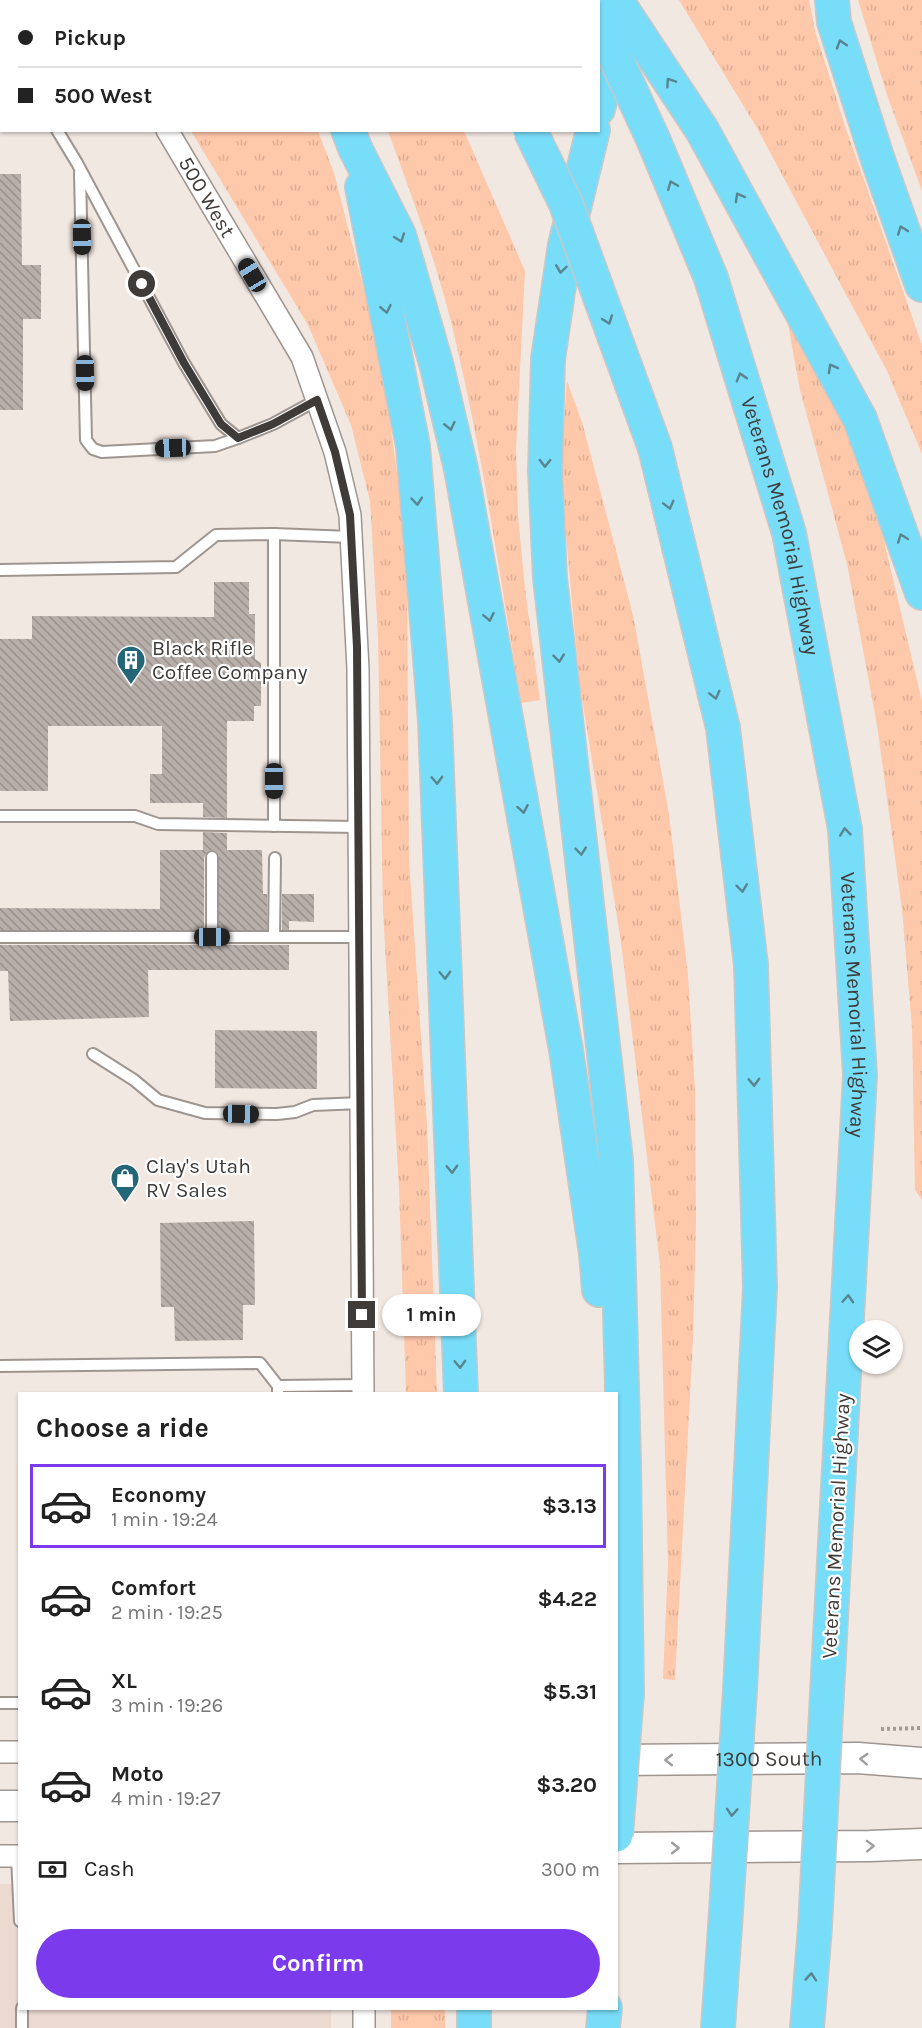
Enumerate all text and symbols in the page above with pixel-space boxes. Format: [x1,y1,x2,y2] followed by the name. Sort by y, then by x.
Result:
[54,25,126,51] text: Pickup
[836,39,848,50] one-way arrow
[666,77,677,88] one-way arrow
[54,83,152,109] text: 500 West
[174,152,240,242] street label: 500 West
[667,180,679,191] one-way arrow
[735,193,746,203] one-way arrow
[73,219,91,255] car
[897,225,910,235] one-way arrow
[392,232,405,243] one-way arrow
[235,255,269,295] car
[556,265,568,274] one-way arrow
[128,270,155,297] route start
[379,303,392,313] one-way arrow
[601,314,614,325] one-way arrow
[76,355,94,391] car
[828,364,839,374] one-way arrow
[736,372,748,383] one-way arrow
[736,394,824,658] street label: Veterans Memorial Highway
[443,421,456,431] one-way arrow
[155,438,191,458] car
[539,459,551,468] one-way arrow
[410,496,423,505] one-way arrow
[662,500,675,510] one-way arrow
[897,533,910,543] one-way arrow
[482,613,494,622] one-way arrow
[152,636,308,684] place label: Black Rifle Coffee Company
[115,644,147,686] building icon: Black Rifle Coffee Company
[552,653,565,662] one-way arrow
[707,689,720,699] one-way arrow
[265,763,283,799] car
[431,775,444,784] one-way arrow
[516,804,529,814] one-way arrow
[839,828,852,837] one-way arrow
[574,847,587,856] one-way arrow
[836,871,872,1138] street label: Veterans Memorial Highway
[735,883,747,892] one-way arrow
[194,928,230,946] car
[438,970,451,979] one-way arrow
[748,1078,761,1087] one-way arrow
[223,1105,259,1123] car
[146,1154,251,1202] place label: Clay's Utah RV Sales
[109,1162,141,1204] shop icon: Clay's Utah RV Sales
[446,1165,459,1174] one-way arrow
[383,1294,482,1336] callout: 1 min
[841,1295,854,1304] one-way arrow
[348,1301,375,1328] route end
[406,1303,457,1326] text: 1 min
[849,1320,903,1374] map controls
[849,1320,903,1374] button: layers
[453,1360,466,1369] one-way arrow
[817,1392,855,1659] street label: Veterans Memorial Highway
[36,1412,209,1444] text: Choose a ride
[39,1479,93,1533] icon: car
[111,1482,206,1508] text: Economy
[542,1493,597,1519] text: $3.13
[111,1508,218,1531] text: 1 min · 19:24
[39,1572,93,1626] icon: car
[111,1575,196,1601] text: Comfort
[537,1586,597,1612] text: $4.22
[111,1601,223,1624] text: 2 min · 19:25
[39,1665,93,1719] icon: car
[111,1668,137,1694] text: XL
[543,1679,597,1705] text: $5.31
[111,1694,223,1717] text: 3 min · 19:26
[715,1746,822,1771] street label: 1300 South
[664,1753,673,1766] one-way arrow
[859,1753,868,1766] one-way arrow
[39,1758,93,1812] icon: car
[111,1761,164,1787] text: Moto
[536,1772,597,1798] text: $3.20
[111,1787,221,1810] text: 4 min · 19:27
[726,1807,739,1816] one-way arrow
[865,1840,874,1853] one-way arrow
[670,1842,679,1854] one-way arrow
[36,1853,69,1886] icon: cash
[84,1856,134,1882] text: Cash
[541,1858,600,1881] text: 300 m
[36,1929,600,1998] button: Confirm
[804,1973,817,1982] one-way arrow

